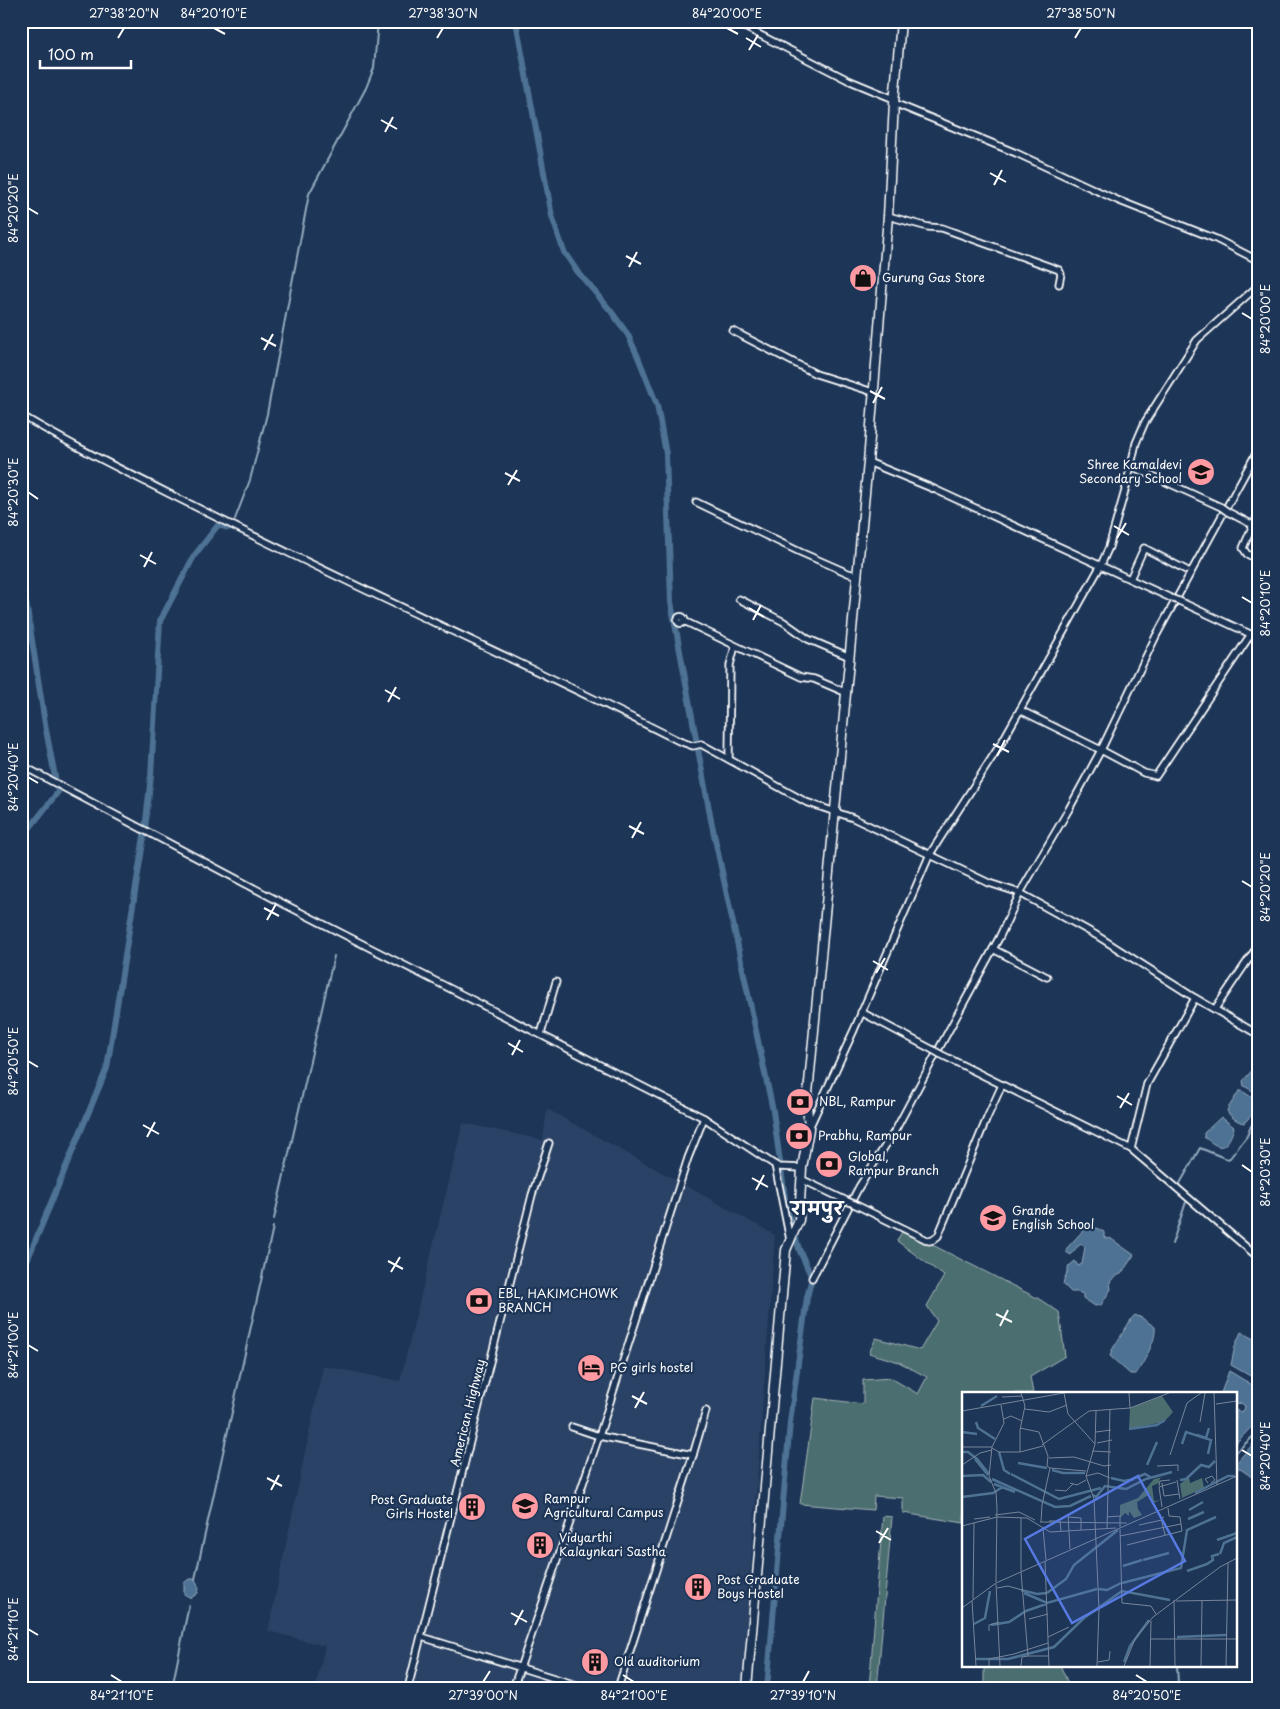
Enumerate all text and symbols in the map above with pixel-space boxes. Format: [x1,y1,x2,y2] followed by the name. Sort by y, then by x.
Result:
[89,4,159,22] text: 27°38'20"N
[181,4,247,22] text: 84°20'10"E
[408,4,478,22] text: 27°38'30"N
[692,4,762,22] text: 84°20'00"E
[1046,4,1116,22] text: 27°38'50"N
[40,38,131,70] scale bar
[48,42,94,65] text: 100 m
[4,173,22,243] text: 84°20'20"E
[848,263,878,293] shop icon: Gurung Gas Store
[882,268,985,286] place label: Gurung Gas Store
[1256,284,1274,354] text: 84°20'00"E
[1079,455,1182,487] place label: Shree Kamaldevi Secondary School
[4,457,22,527] text: 84°20'30"E
[1186,457,1216,487] school or university icon: Shree Kamaldevi Secondary School
[1256,570,1274,636] text: 84°20'10"E
[4,742,22,812] text: 84°20'40"E
[1256,852,1274,922] text: 84°20'20"E
[4,1027,22,1095] text: 84°20'50"E
[785,1087,815,1117] bank icon: NBL, Rampur
[819,1092,896,1110] place label: NBL, Rampur
[784,1121,814,1151] bank icon: Prabhu, Rampur
[818,1126,912,1144] place label: Prabhu, Rampur
[1256,1137,1274,1207] text: 84°20'30"E
[848,1147,939,1179] place label: Global, Rampur Branch
[814,1149,844,1179] bank icon: Global, Rampur Branch
[789,1194,846,1223] district label: रामपुर
[1012,1201,1094,1233] place label: Grande English School
[978,1203,1008,1233] school or university icon: Grande English School
[498,1284,618,1316] place label: EBL, HAKIMCHOWK BRANCH
[464,1286,494,1316] bank icon: EBL, HAKIMCHOWK BRANCH
[4,1312,22,1378] text: 84°21'00"E
[576,1353,606,1383] hotel icon: PG girls hostel
[445,1357,489,1468] street label: American Highway
[610,1358,693,1376] place label: PG girls hostel
[962,1392,1238,1666] inset map
[1256,1421,1274,1491] text: 84°20'40"E
[544,1489,664,1521] place label: Rampur Agricultural Campus
[370,1490,453,1522] place label: Post Graduate Girls Hostel
[510,1491,540,1521] school or university icon: Rampur Agricultural Campus
[457,1492,487,1522] building icon: Post Graduate Girls Hostel
[559,1528,666,1560] place label: Vidyarthi Kalaynkari Sastha
[525,1530,555,1560] building icon: Vidyarthi Kalaynkari Sastha
[717,1570,800,1602] place label: Post Graduate Boys Hostel
[683,1572,713,1602] building icon: Post Graduate Boys Hostel
[4,1597,22,1661] text: 84°21'10"E
[580,1647,610,1677] building icon: Old auditorium
[614,1652,700,1670] place label: Old auditorium
[90,1686,154,1704] text: 84°21'10"E
[448,1686,518,1704] text: 27°39'00"N
[601,1686,667,1704] text: 84°21'00"E
[770,1686,836,1704] text: 27°39'10"N
[1113,1686,1181,1704] text: 84°20'50"E

